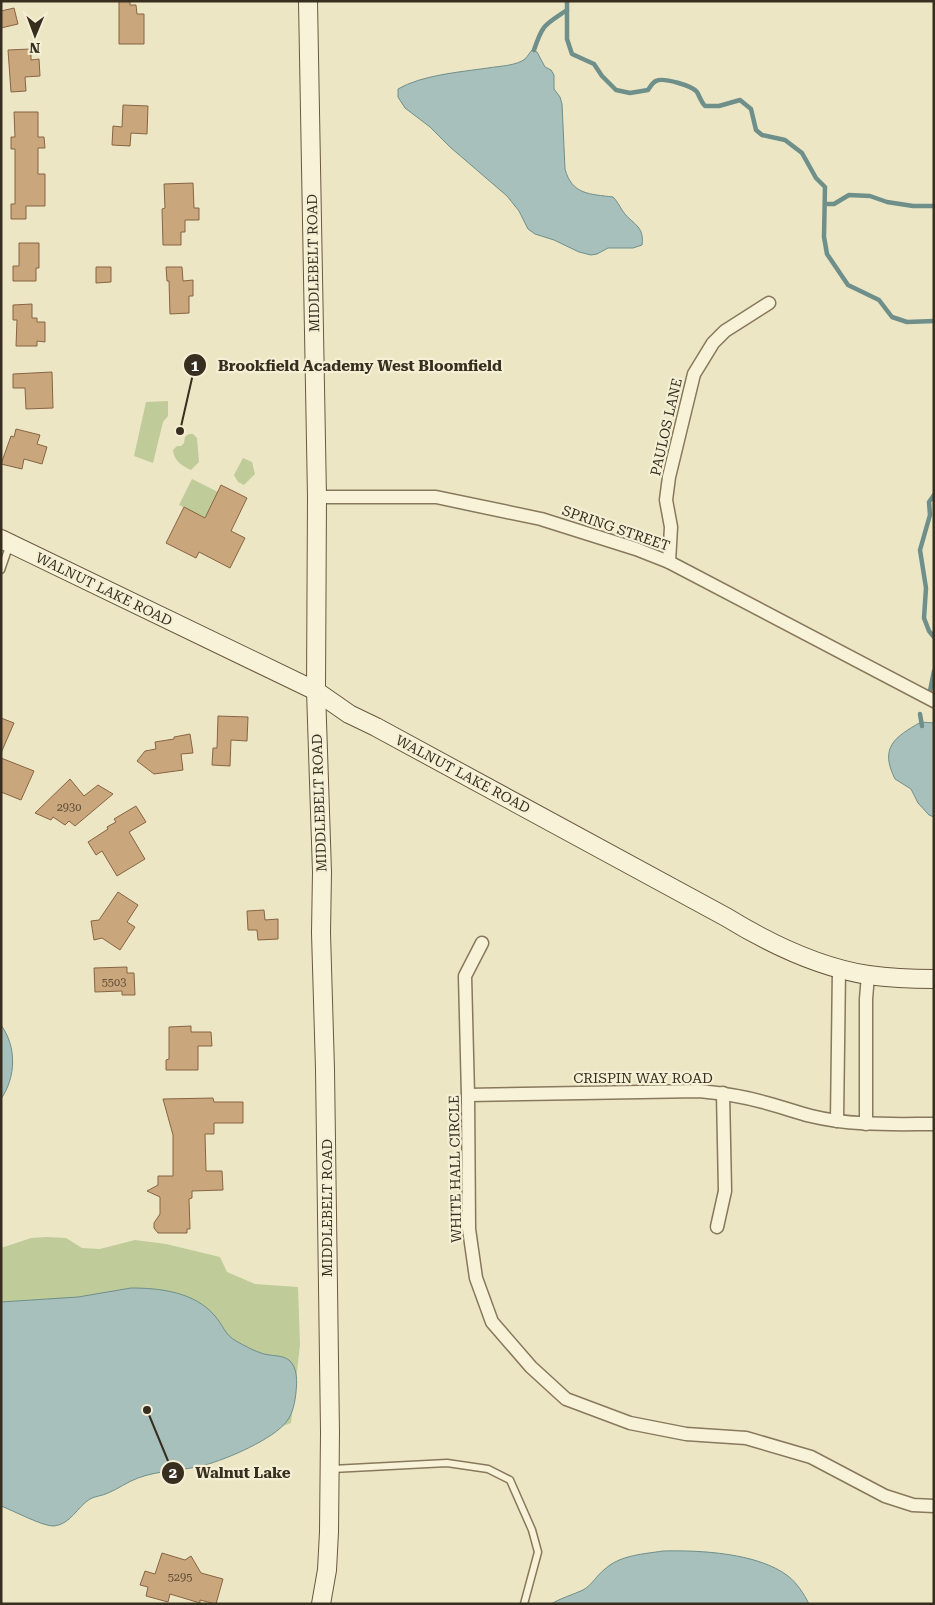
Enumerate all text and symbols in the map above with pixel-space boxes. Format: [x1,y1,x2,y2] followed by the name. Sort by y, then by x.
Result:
[10,10,60,60] north arrow
[29,40,40,56] text: N
[304,194,322,332] street label: MIDDLEBELT ROAD
[183,350,512,380] callout: Brookfield Academy West Bloomfield
[191,357,200,375] text: 1
[218,357,502,375] text: Brookfield Academy West Bloomfield
[647,377,685,477] street label: PAULOS LANE
[560,502,672,554] street label: SPRING STREET
[33,549,175,629] street label: WALNUT LAKE ROAD
[393,732,533,816] street label: WALNUT LAKE ROAD
[309,734,329,872] street label: MIDDLEBELT ROAD
[57,801,81,814] house number: 2930
[102,976,126,989] house number: 5503
[573,1070,713,1086] street label: CRISPIN WAY ROAD
[446,1095,464,1243] street label: WHITE HALL CIRCLE
[319,1139,335,1277] street label: MIDDLEBELT ROAD
[161,1458,301,1488] callout: Walnut Lake
[169,1464,177,1482] text: 2
[195,1464,291,1482] text: Walnut Lake
[168,1571,192,1584] house number: 5295

